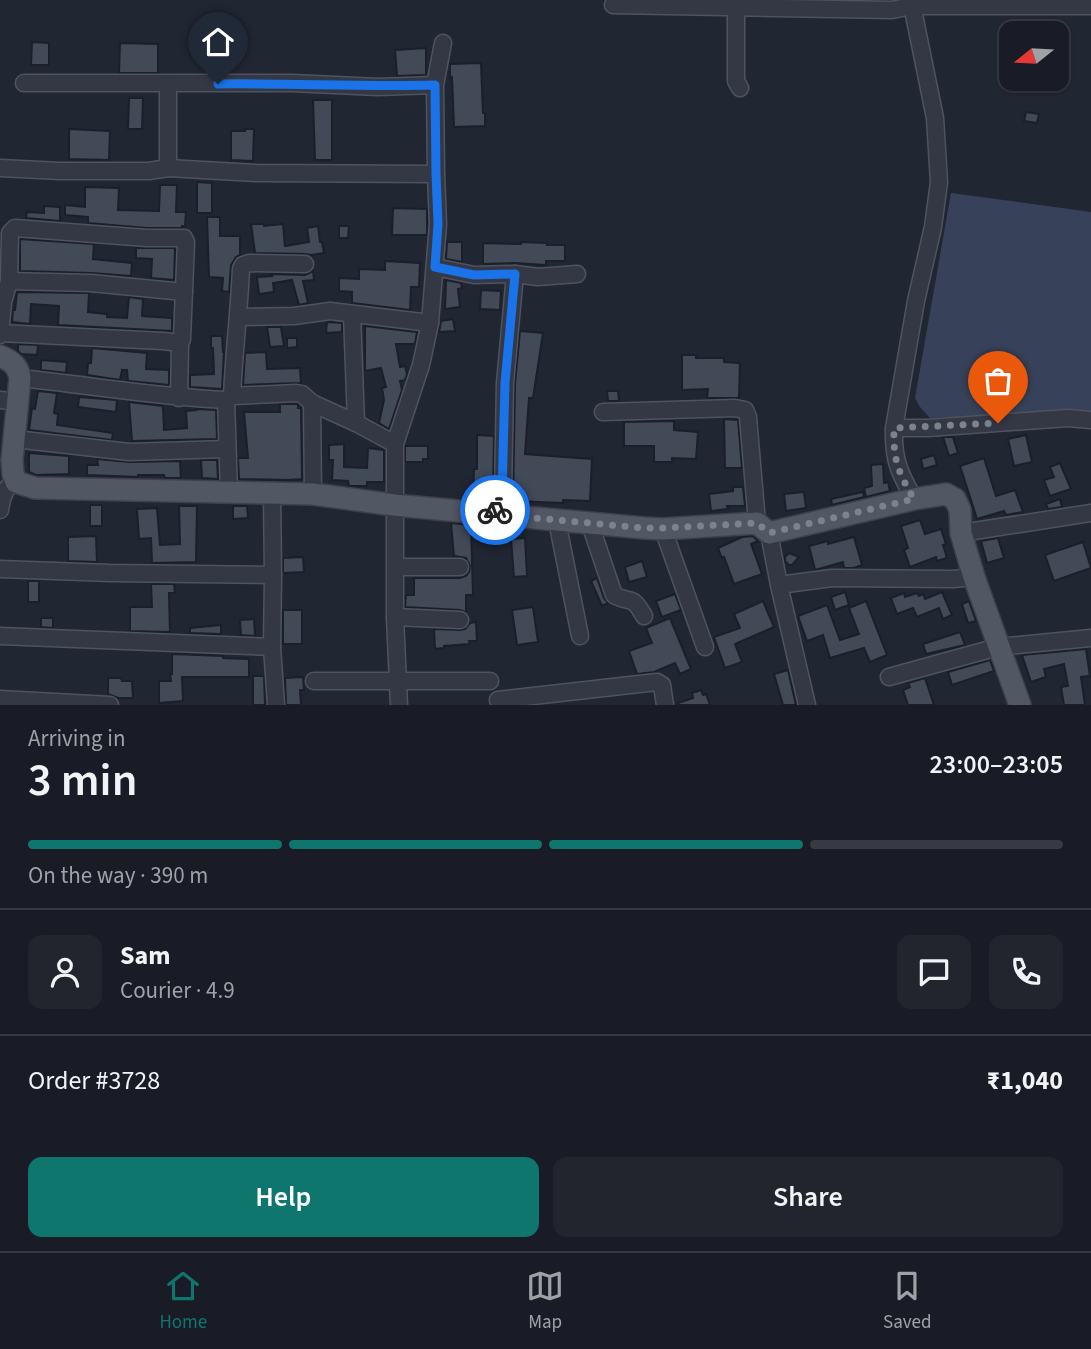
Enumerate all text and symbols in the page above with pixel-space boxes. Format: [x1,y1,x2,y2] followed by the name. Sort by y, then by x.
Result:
[188,12.0,248,84] pin
[999,21,1069,91] north arrow
[999,21,1069,91] map controls
[199,23,237,61] icon: home
[968,351,1028,423] pin
[979,362,1017,400] icon: bag
[460,475,530,545] courier
[476,491,514,529] icon: bike
[28,722,126,755] text: Arriving in
[930,746,1063,783] text: 23:00–23:05
[28,748,137,813] text: 3 min
[28,859,208,892] text: On the way · 390 m
[28,935,102,1009] button: person
[897,935,971,1009] button: chat
[989,935,1063,1009] button: phone
[120,937,170,974] text: Sam
[120,974,235,1007] text: Courier · 4.9
[28,1062,160,1099] text: Order #3728
[987,1062,1063,1099] text: ₹1,040
[28,1157,539,1237] button: Help
[553,1157,1063,1237] button: Share
[159,1267,207,1336] tab: Home
[526,1267,564,1336] tab: Map
[883,1267,932,1336] tab: Saved

